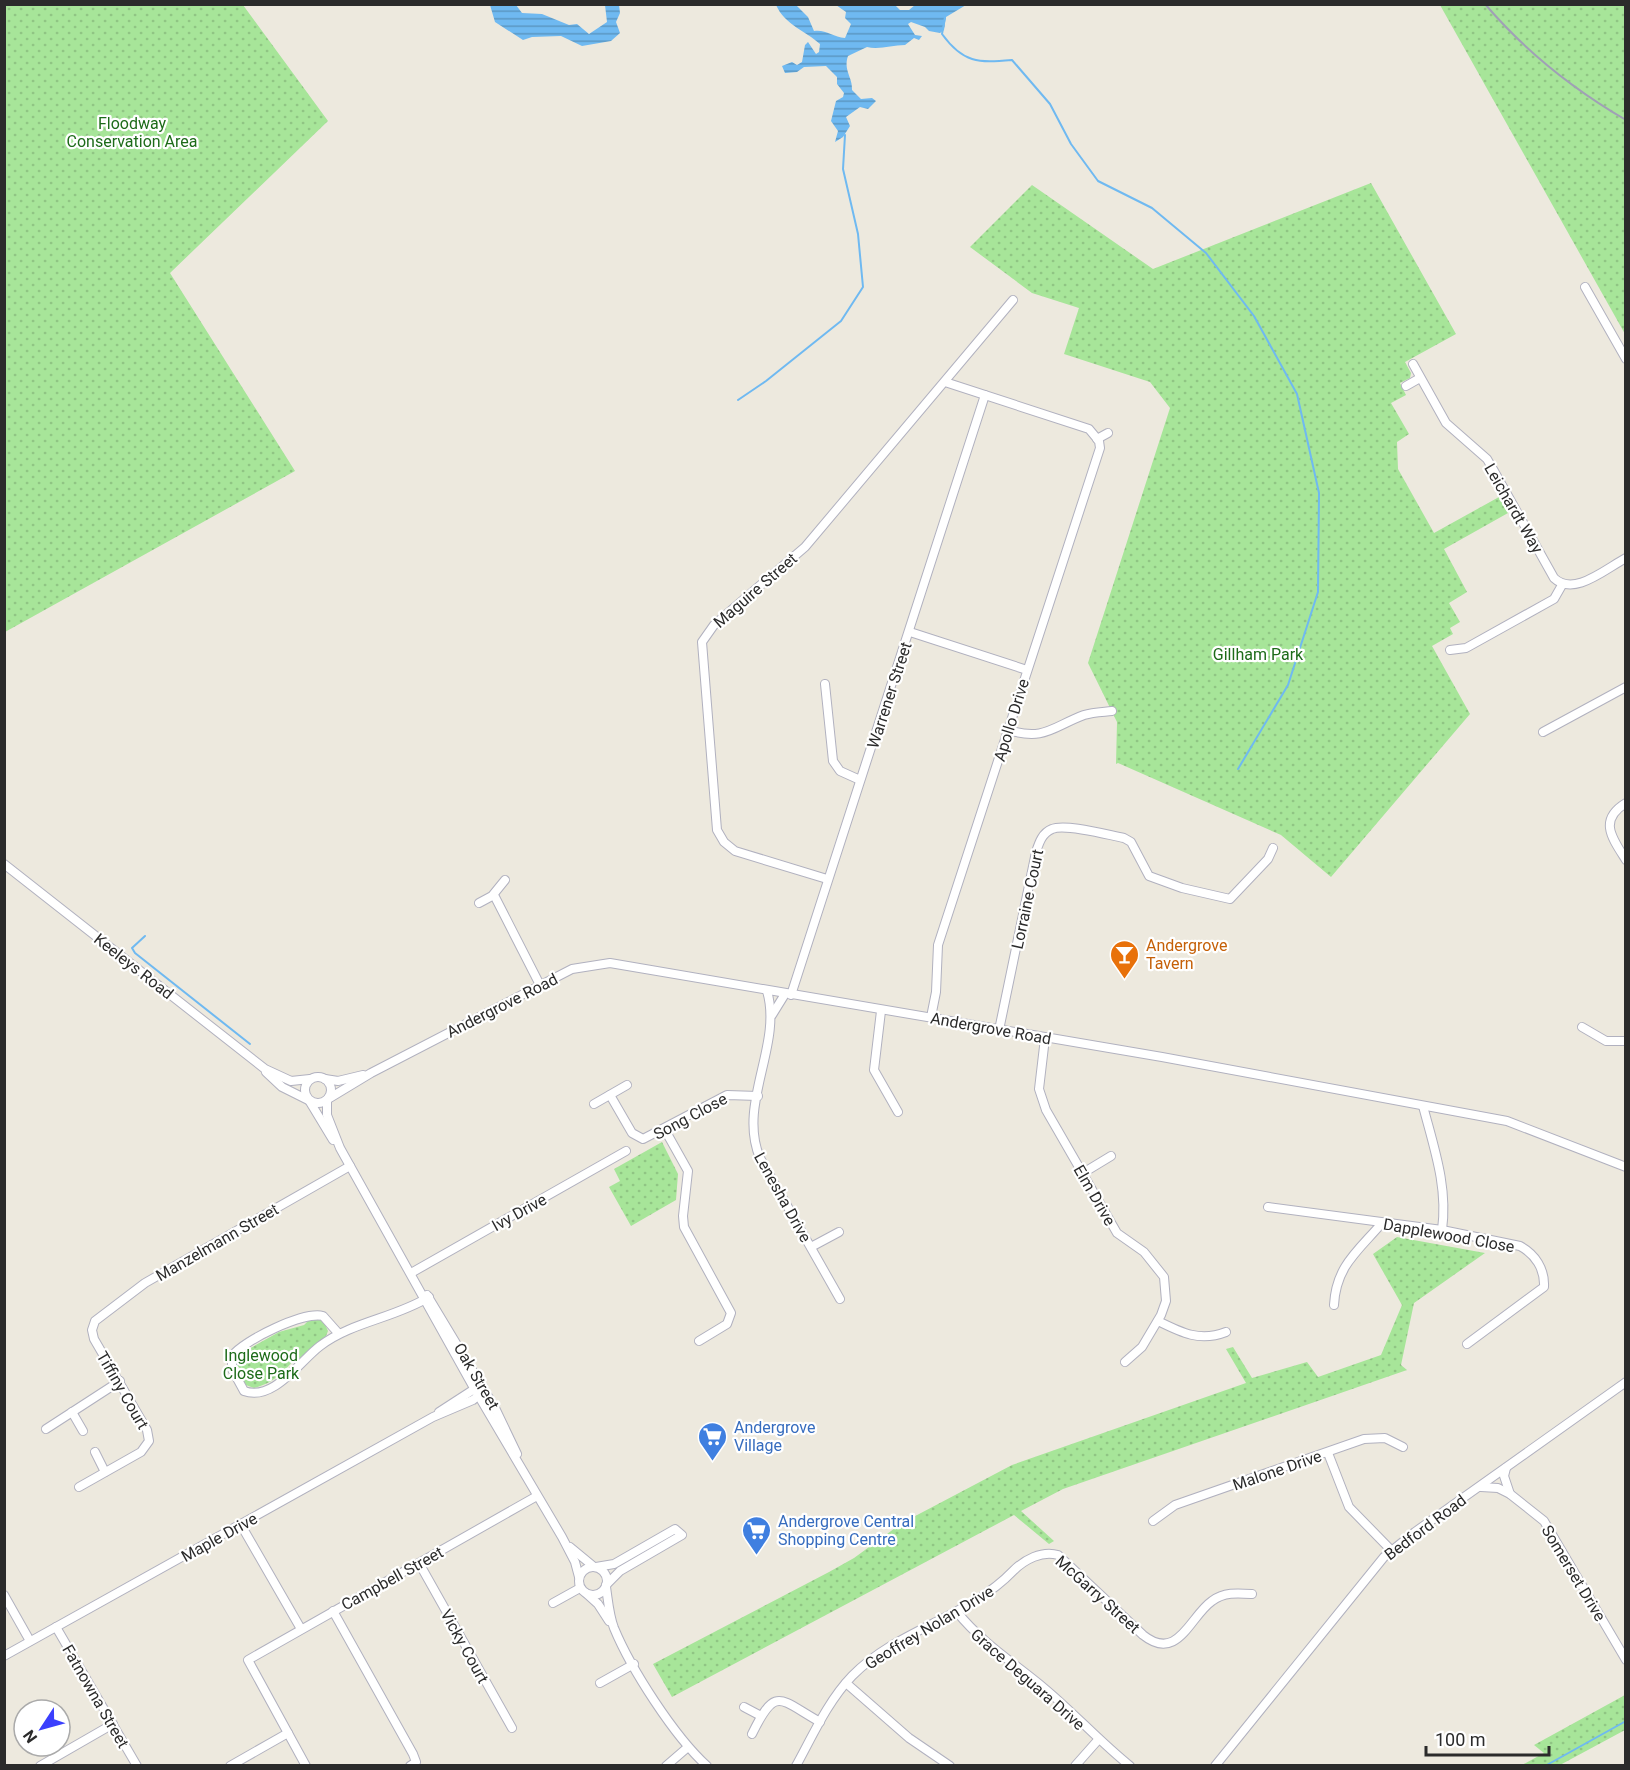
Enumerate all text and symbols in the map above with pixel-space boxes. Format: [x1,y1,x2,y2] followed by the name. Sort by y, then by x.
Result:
[67,114,197,151] park label: Floodway Conservation Area
[1480,460,1547,557] street label: Leichardt Way
[710,549,801,632] street label: Maguire Street
[863,640,916,751] street label: Warrener Street
[1213,645,1304,664] park label: Gillham Park
[990,677,1033,764] street label: Apollo Drive
[1008,847,1047,951] street label: Lorraine Court
[90,929,177,1003] street label: Keeleys Road
[1146,936,1227,973] place label: Andergrove Tavern
[1109,938,1141,980] bar icon: Andergrove Tavern
[444,969,561,1042] street label: Andergrove Road
[929,1009,1053,1048] street label: Andergrove Road
[650,1089,730,1144] street label: Song Close
[750,1149,815,1246] street label: Lenesha Drive
[1070,1162,1120,1229] street label: Elm Drive
[489,1190,550,1235] street label: Ivy Drive
[153,1200,282,1285] street label: Manzelmann Street
[1382,1215,1516,1256] street label: Dapplewood Close
[450,1339,503,1413] street label: Oak Street
[223,1346,300,1383] park label: Inglewood Close Park
[93,1348,153,1433] street label: Tiffiny Court
[734,1418,815,1455] place label: Andergrove Village
[697,1420,729,1462] supermarket icon: Andergrove Village
[1230,1446,1324,1495] street label: Malone Drive
[1381,1491,1470,1564] street label: Bedford Road
[178,1509,261,1566] street label: Maple Drive
[778,1512,914,1549] place label: Andergrove Central Shopping Centre
[741,1514,773,1556] supermarket icon: Andergrove Central Shopping Centre
[1537,1522,1610,1625] street label: Somerset Drive
[338,1543,447,1614] street label: Campbell Street
[1052,1552,1144,1637] street label: McGarry Street
[861,1582,997,1673] street label: Geoffrey Nolan Drive
[436,1606,493,1686] street label: Vicky Court
[967,1625,1089,1734] street label: Grace Deguara Drive
[58,1641,133,1751] street label: Fatnowna Street
[12,1698,72,1758] north arrow
[1426,1719,1549,1757] scale bar
[19,1726,41,1747] text: N
[1435,1729,1486,1750] text: 100 m

